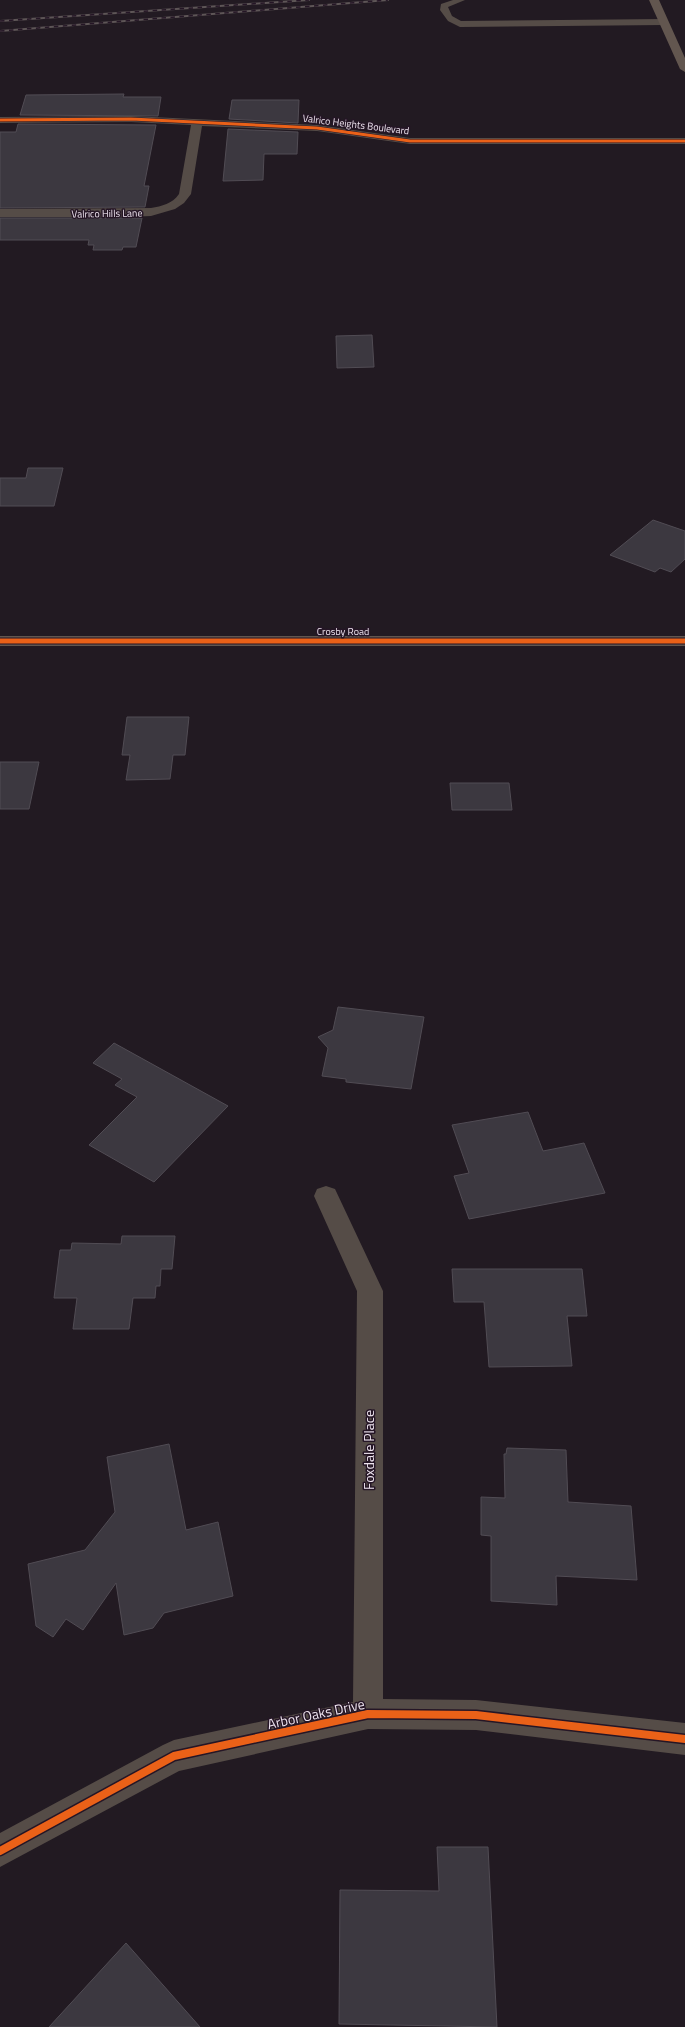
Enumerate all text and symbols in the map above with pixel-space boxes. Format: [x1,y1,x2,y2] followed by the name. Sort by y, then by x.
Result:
[302,111,410,138] street label: Valrico Heights Boulevard
[71,205,143,222] street label: Valrico Hills Lane
[317,624,369,639] street label: Crosby Road
[358,1410,379,1490] street label: Foxdale Place
[265,1693,367,1734] street label: Arbor Oaks Drive

